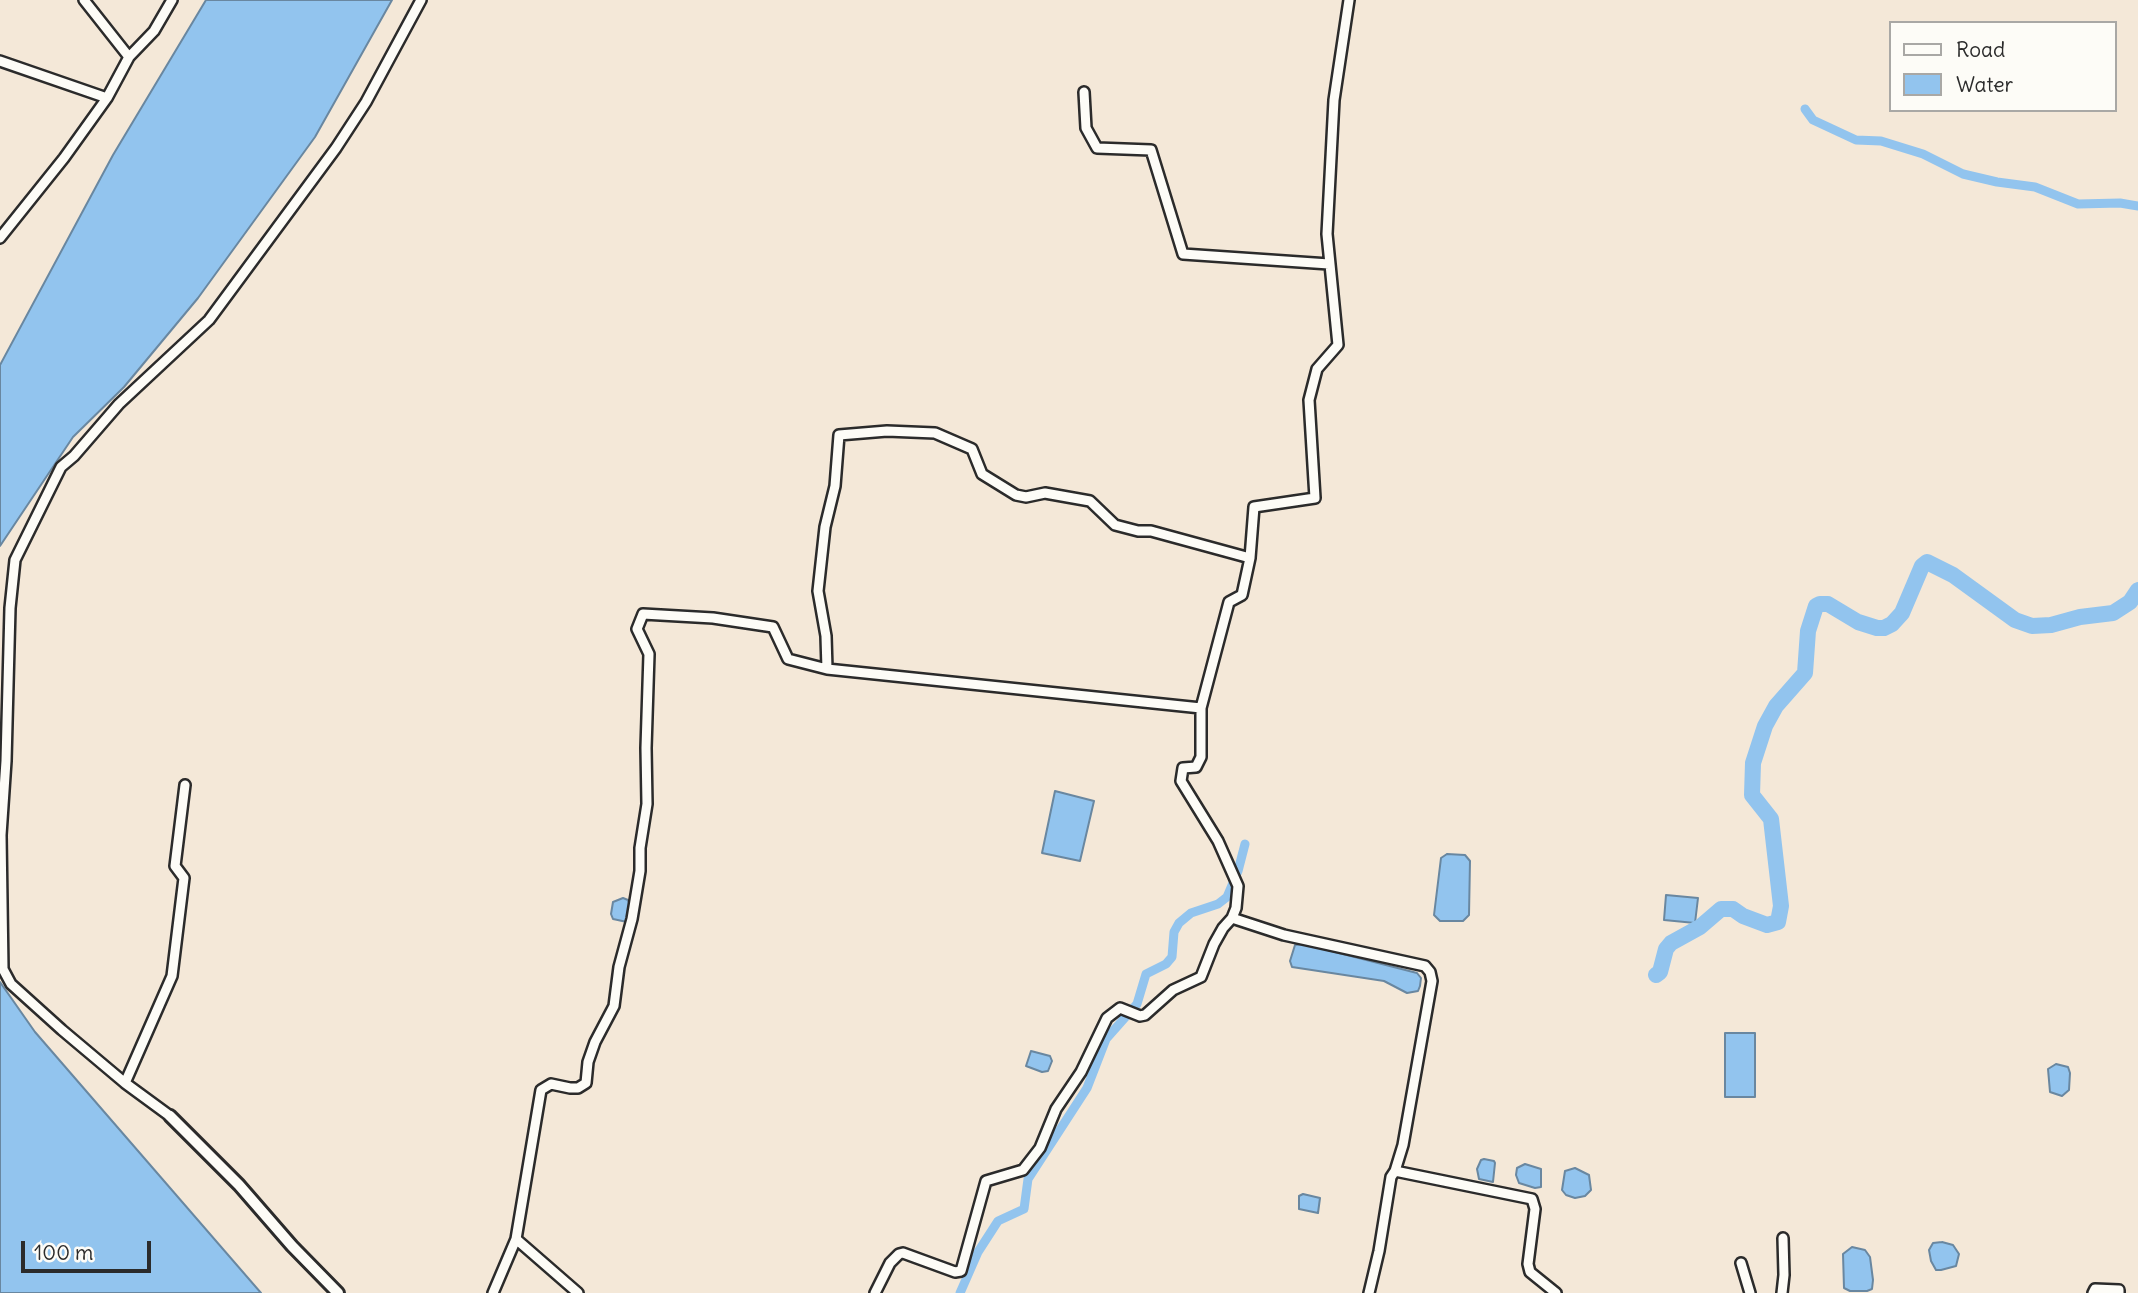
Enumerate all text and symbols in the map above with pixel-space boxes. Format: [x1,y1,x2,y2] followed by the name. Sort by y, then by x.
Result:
[1890,21,2117,112] legend
[1956,36,2005,63] text: Road
[1956,71,2013,98] text: Water
[24,1226,154,1270] scale bar
[34,1239,93,1266] text: 100 m

